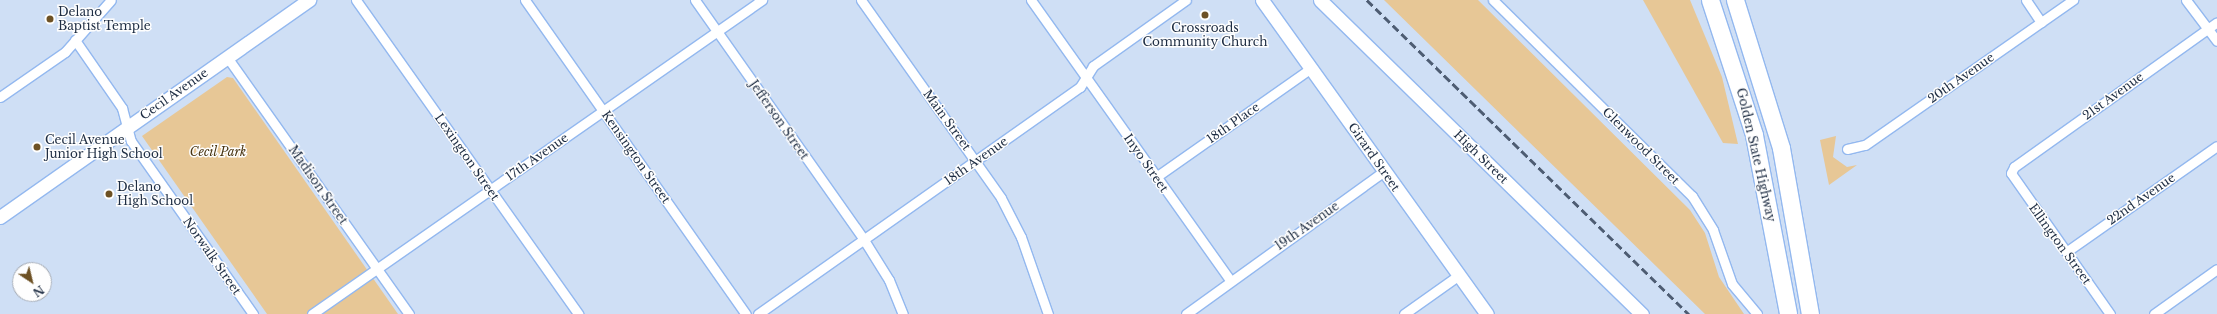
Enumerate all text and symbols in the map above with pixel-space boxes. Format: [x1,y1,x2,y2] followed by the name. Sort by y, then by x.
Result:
[58,5,151,33] place label: Delano Baptist Temple
[1200,10,1210,20] marker: Crossroads Community Church
[45,14,55,24] marker: Delano Baptist Temple
[1142,21,1268,49] place label: Crossroads Community Church
[1925,50,1997,106] street label: 20th Avenue
[137,65,211,123] street label: Cecil Avenue
[2080,69,2146,123] street label: 21st Avenue
[746,78,812,162] street label: Jefferson Street
[920,87,974,153] street label: Main Street
[1734,87,1778,223] street label: Golden State Highway
[1204,100,1262,146] street label: 18th Place
[1600,105,1682,187] street label: Glenwood Street
[599,108,673,206] street label: Kensington Street
[432,111,502,203] street label: Lexington Street
[1345,120,1403,194] street label: Girard Street
[1451,127,1511,187] street label: High Street
[503,130,571,184] street label: 17th Avenue
[1121,131,1171,195] street label: Inyo Street
[45,133,163,161] place label: Cecil Avenue Junior High School
[941,134,1011,188] street label: 18th Avenue
[32,142,42,152] marker: Cecil Avenue Junior High School
[285,143,351,227] street label: Madison Street
[190,145,246,159] park label: Cecil Park
[2104,170,2178,228] street label: 22nd Avenue
[117,180,193,208] place label: Delano High School
[104,189,114,199] marker: Delano High School
[1272,199,1342,253] street label: 19th Avenue
[2026,201,2094,287] street label: Ellington Street
[180,214,244,298] street label: Norwalk Street
[12,262,52,302] north arrow
[30,282,47,300] text: N

